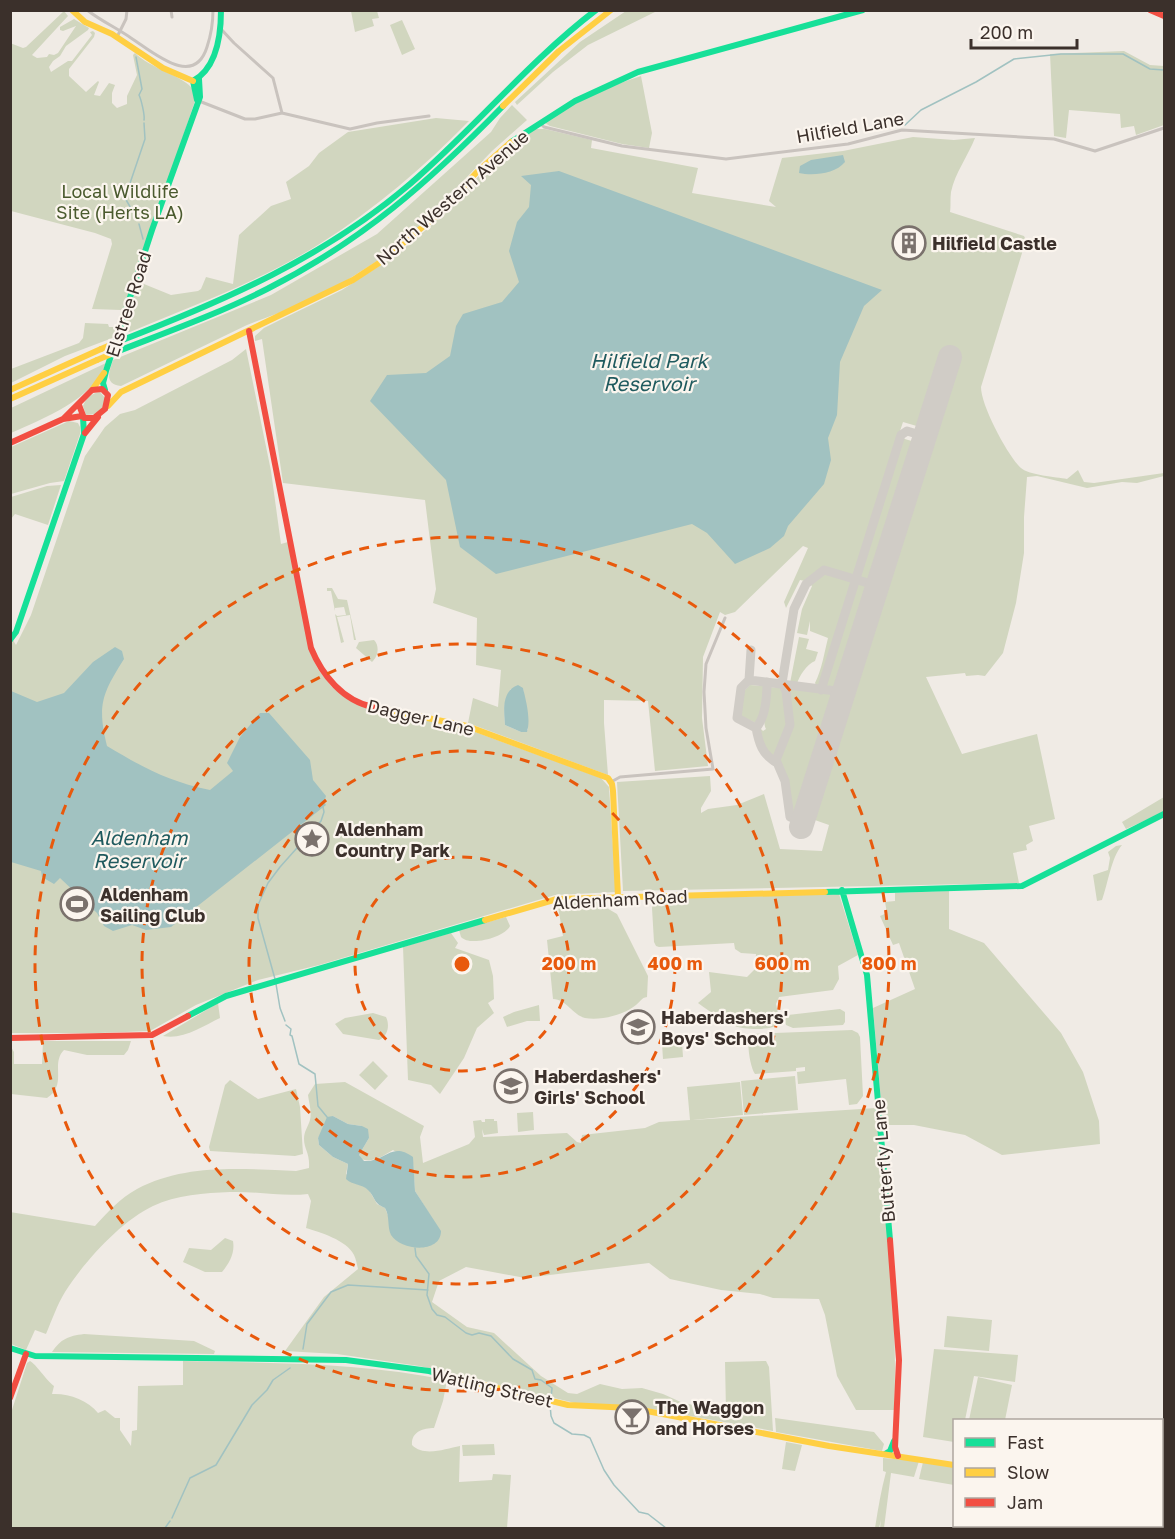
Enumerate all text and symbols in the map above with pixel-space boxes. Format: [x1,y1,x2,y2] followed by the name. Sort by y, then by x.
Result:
[971,12,1078,50] scale bar
[980,21,1033,43] text: 200 m
[794,107,906,147] street label: Hilfield Lane
[371,125,533,269] street label: North Western Avenue
[56,180,184,223] park label: Local Wildlife Site (Herts LA)
[891,225,927,261] building icon: Hilfield Castle
[932,232,1057,254] place label: Hilfield Castle
[101,248,155,360] street label: Elstree Road
[590,348,711,395] water label: Hilfield Park Reservoir
[365,694,477,740] street label: Dagger Lane
[335,818,450,861] place label: Aldenham Country Park
[294,821,330,857] place icon: Aldenham Country Park
[91,825,189,872] water label: Aldenham Reservoir
[100,883,205,926] place label: Aldenham Sailing Club
[552,884,688,914] street label: Aldenham Road
[59,886,95,922] sports icon: Aldenham Sailing Club
[542,952,596,974] text: 200 m
[648,952,702,974] text: 400 m
[754,952,810,974] text: 600 m
[861,952,917,974] text: 800 m
[452,954,472,974] centre of rings
[661,1006,788,1049] place label: Haberdashers' Boys' School
[620,1009,656,1045] school or university icon: Haberdashers' Boys' School
[534,1065,661,1108] place label: Haberdashers' Girls' School
[493,1068,529,1104] school or university icon: Haberdashers' Girls' School
[867,1098,899,1224] street label: Butterfly Lane
[429,1362,555,1412] street label: Watling Street
[655,1396,764,1439] place label: The Waggon and Horses
[614,1399,650,1435] bar icon: The Waggon and Horses
[953,1419,1163,1527] legend
[1007,1431,1044,1453] text: Fast
[1007,1461,1050,1483] text: Slow
[1007,1491,1043,1513] text: Jam

